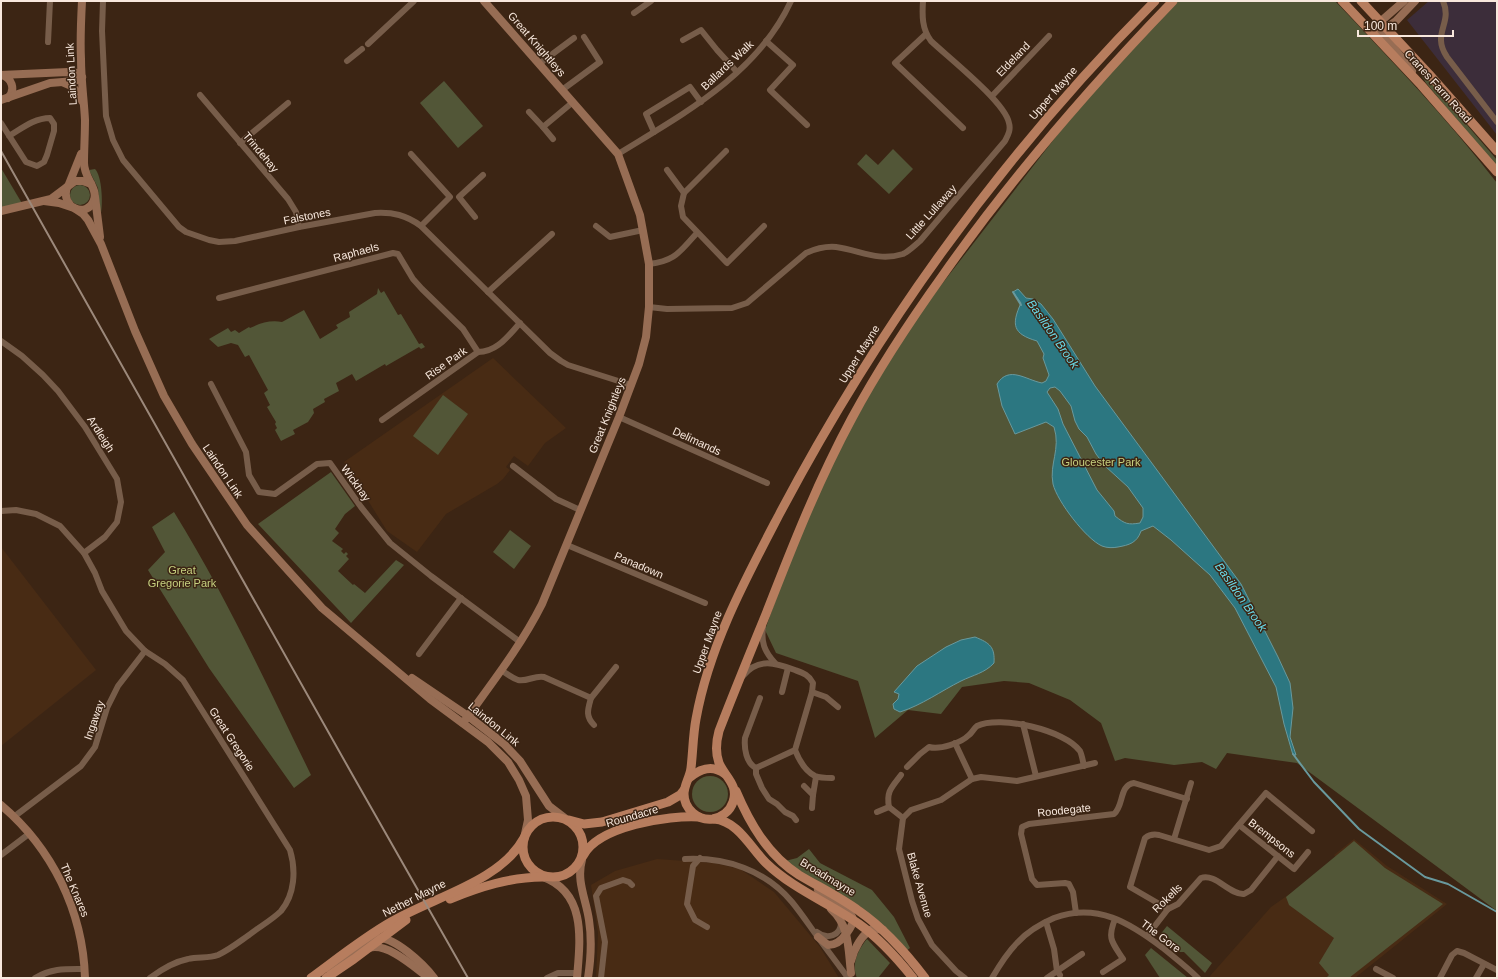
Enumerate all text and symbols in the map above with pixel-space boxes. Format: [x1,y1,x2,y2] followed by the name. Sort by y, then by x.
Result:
[506,9,569,79] street label: Great Knightleys
[1358,12,1453,38] scale bar
[1364,19,1397,33] text: 100 m
[698,37,756,92] street label: Ballards Walk
[994,39,1032,79] street label: Eldeland
[63,42,79,105] street label: Laindon Link
[1402,47,1474,125] street label: Cranes Farm Road
[1027,64,1079,122] street label: Upper Mayne
[241,130,282,175] street label: Trindehay
[903,182,959,242] street label: Little Lullaway
[282,205,332,226] street label: Falstones
[332,240,380,264] street label: Raphaels
[1024,297,1082,372] water label: Basildon Brook
[836,323,882,385] street label: Upper Mayne
[423,344,469,382] street label: Rise Park
[586,375,628,455] street label: Great Knightleys
[85,414,117,454] street label: Ardleigh
[671,425,724,458] street label: Delimands
[201,442,246,501] street label: Laindon Link
[1062,456,1141,468] park label: Gloucester Park
[339,463,373,504] street label: Wickhay
[613,549,665,581] street label: Panadown
[1212,560,1270,635] water label: Basildon Brook
[148,564,217,589] park label: Great Gregorie Park
[690,609,724,675] street label: Upper Mayne
[82,698,107,741] street label: Ingaway
[466,700,522,749] street label: Laindon Link
[207,705,257,773] street label: Great Gregorie
[1037,801,1091,819] street label: Roodegate
[604,803,660,829] street label: Roundacre
[1246,816,1298,860] street label: Brempsons
[905,851,935,919] street label: Blake Avenue
[798,856,858,898] street label: Broadmayne
[58,861,92,919] street label: The Knares
[380,877,448,919] street label: Nether Mayne
[1150,881,1184,915] street label: Rokells
[1139,917,1183,955] street label: The Gore

